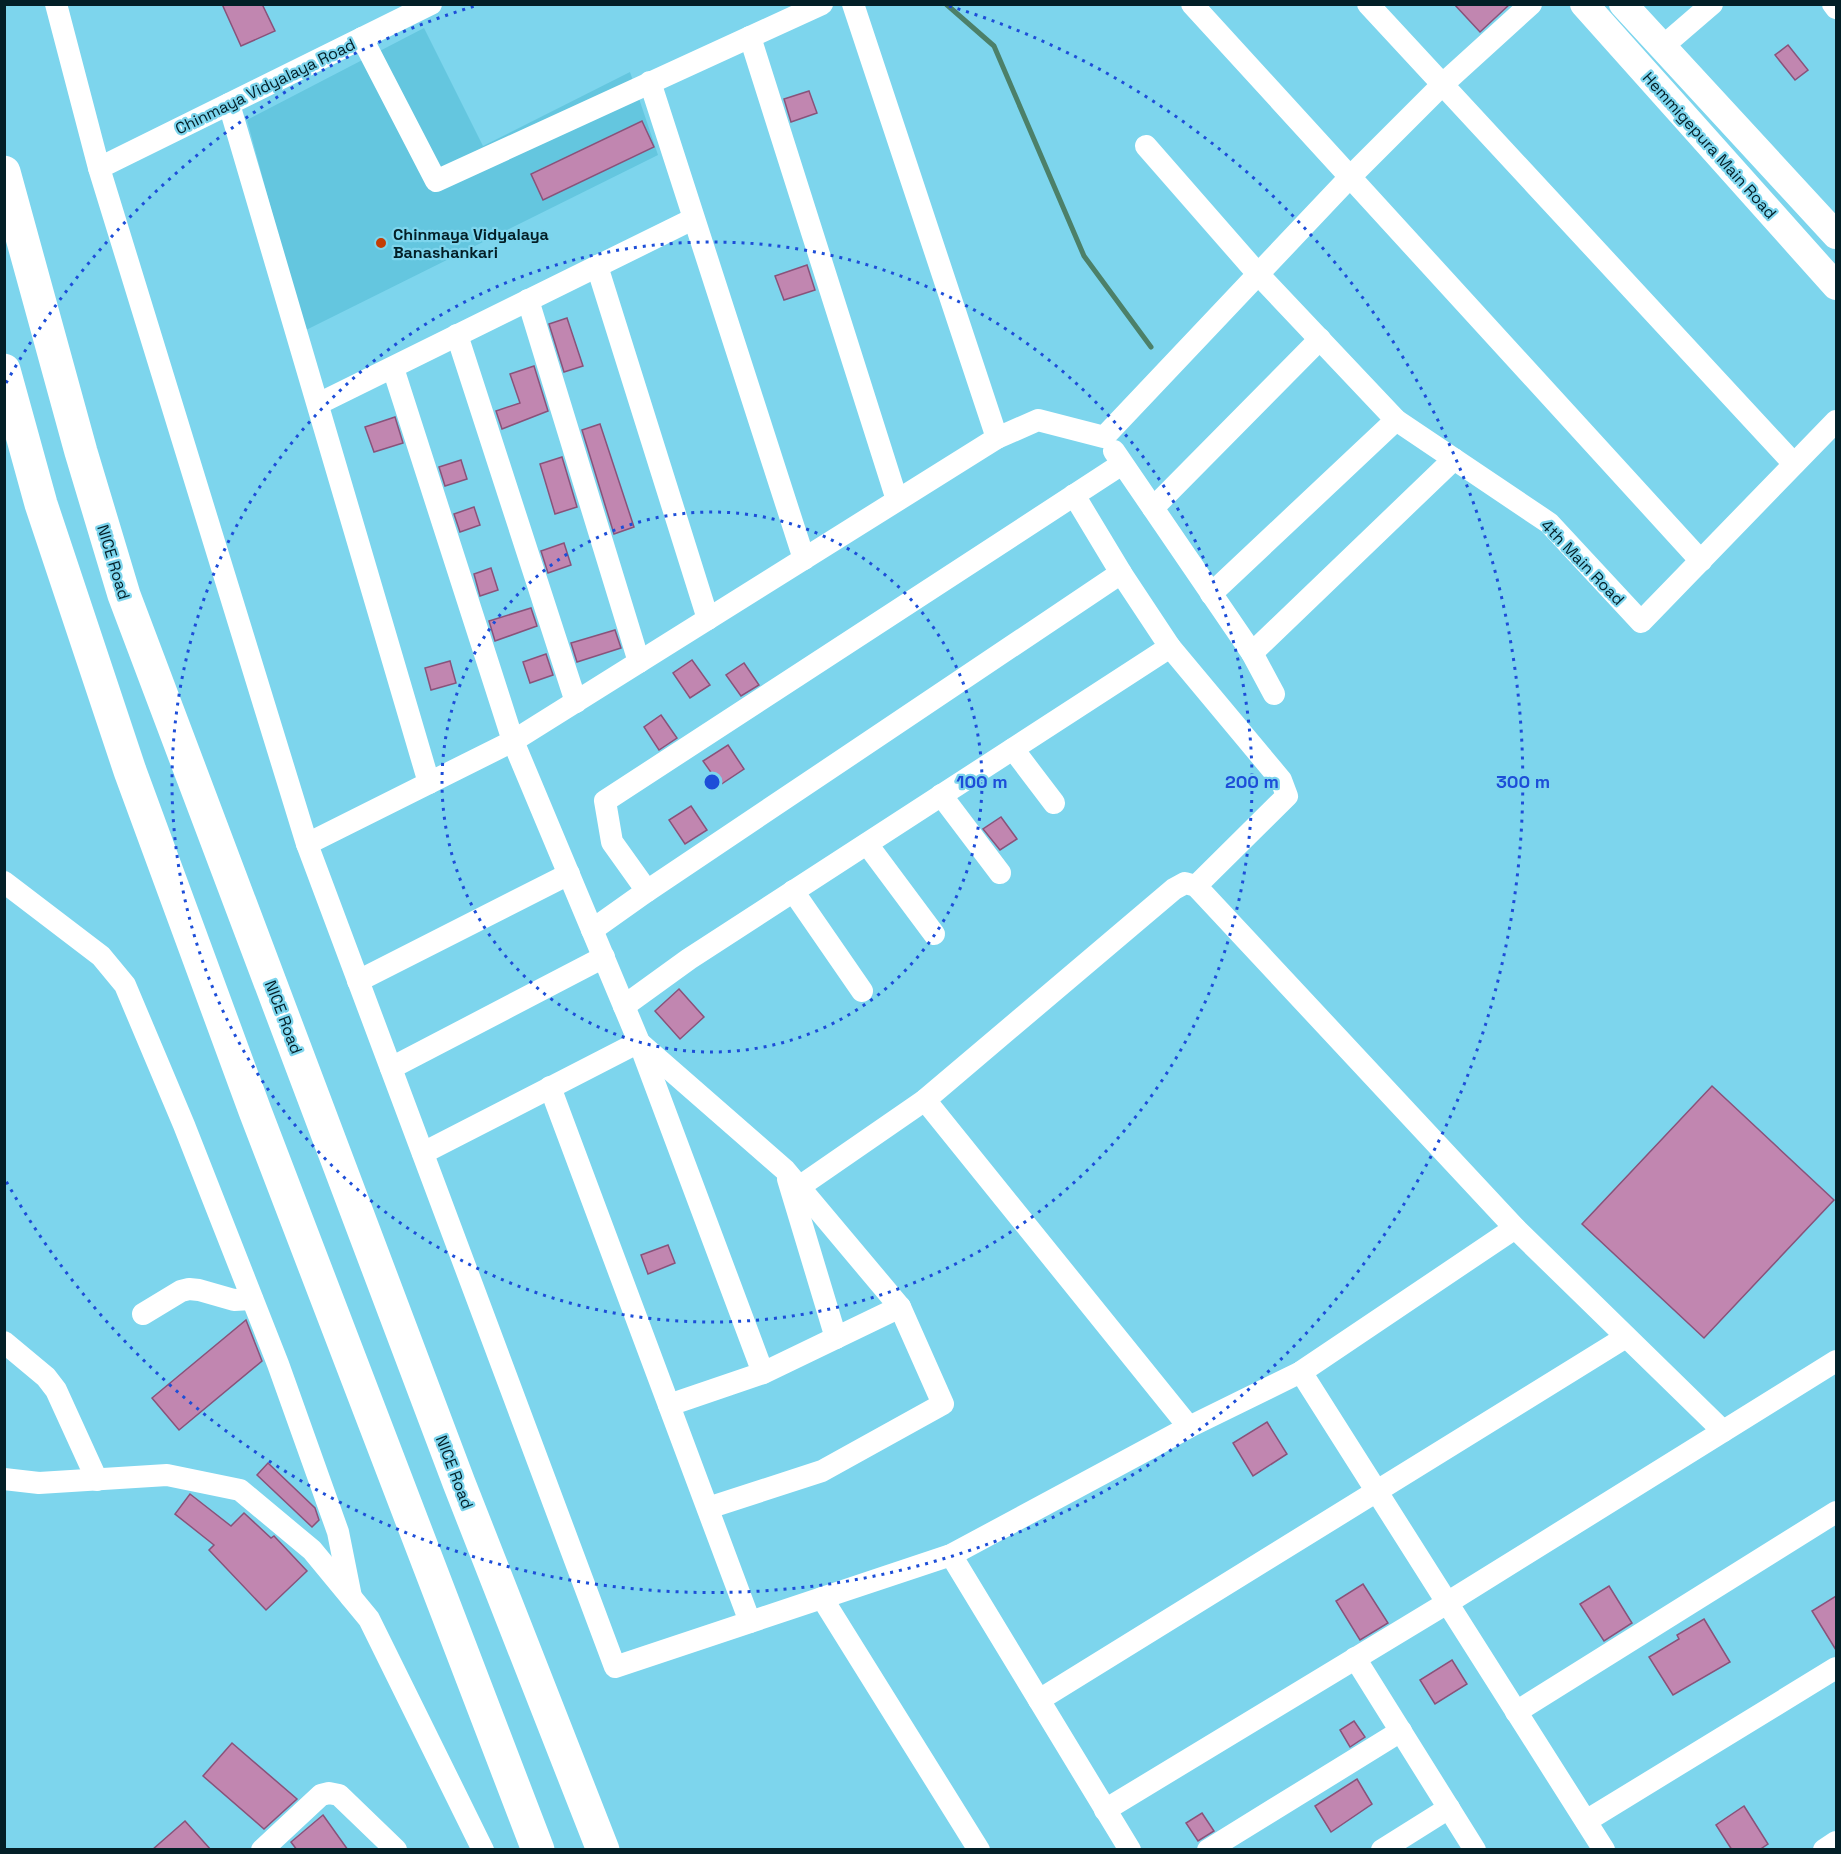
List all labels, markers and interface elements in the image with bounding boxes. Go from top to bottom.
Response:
street label: Chinmaya Vidyalaya Road [172,34,359,139]
street label: Hemmigepura Main Road [1638,68,1781,223]
place label: Chinmaya Vidyalaya Banashankari [393,224,549,263]
marker: Chinmaya Vidyalaya Banashankari [374,236,388,250]
street label: 4th Main Road [1536,515,1629,610]
street label: NICE Road [92,522,135,602]
text: 100 m [956,770,1008,793]
text: 200 m [1225,770,1279,793]
text: 300 m [1496,770,1550,793]
centre of rings [702,772,722,792]
street label: NICE Road [260,977,307,1057]
street label: NICE Road [431,1432,478,1512]

